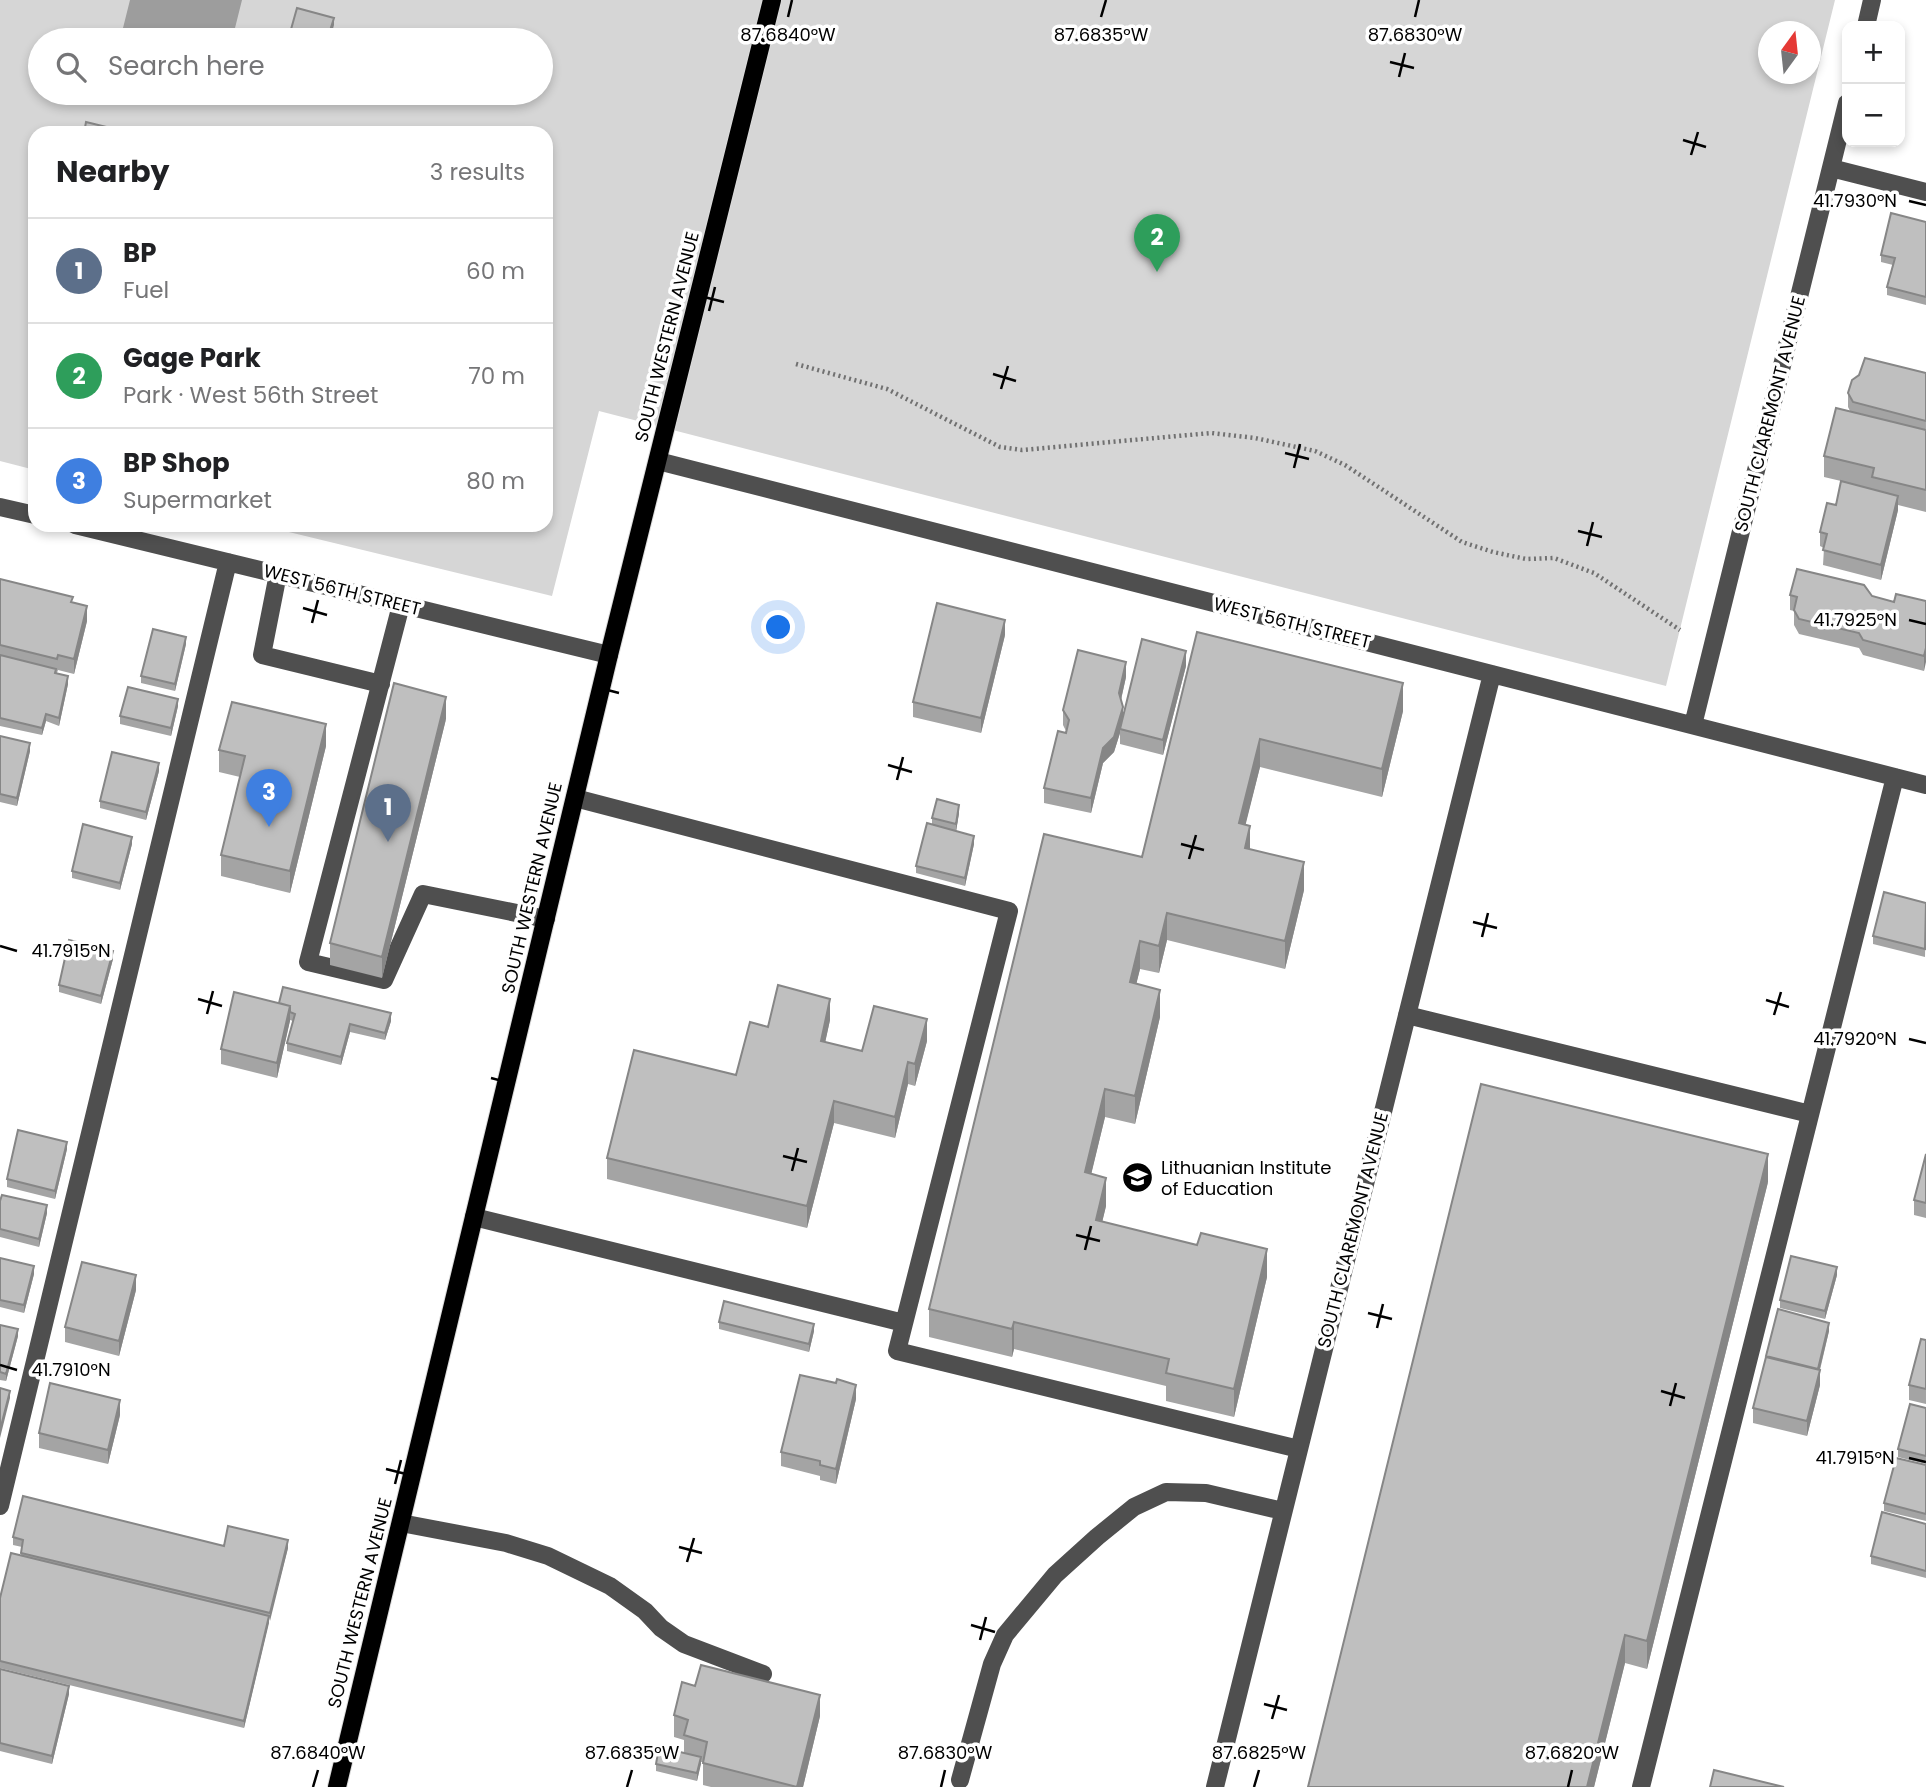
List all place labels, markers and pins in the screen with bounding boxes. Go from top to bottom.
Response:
pin: 2 [1134,214,1180,272]
pin: 3 [246,769,292,827]
pin: 1 [365,784,411,842]
place label: Lithuanian Institute of Education [1161,1155,1332,1201]
school or university icon: Lithuanian Institute of Education [1121,1161,1155,1195]

